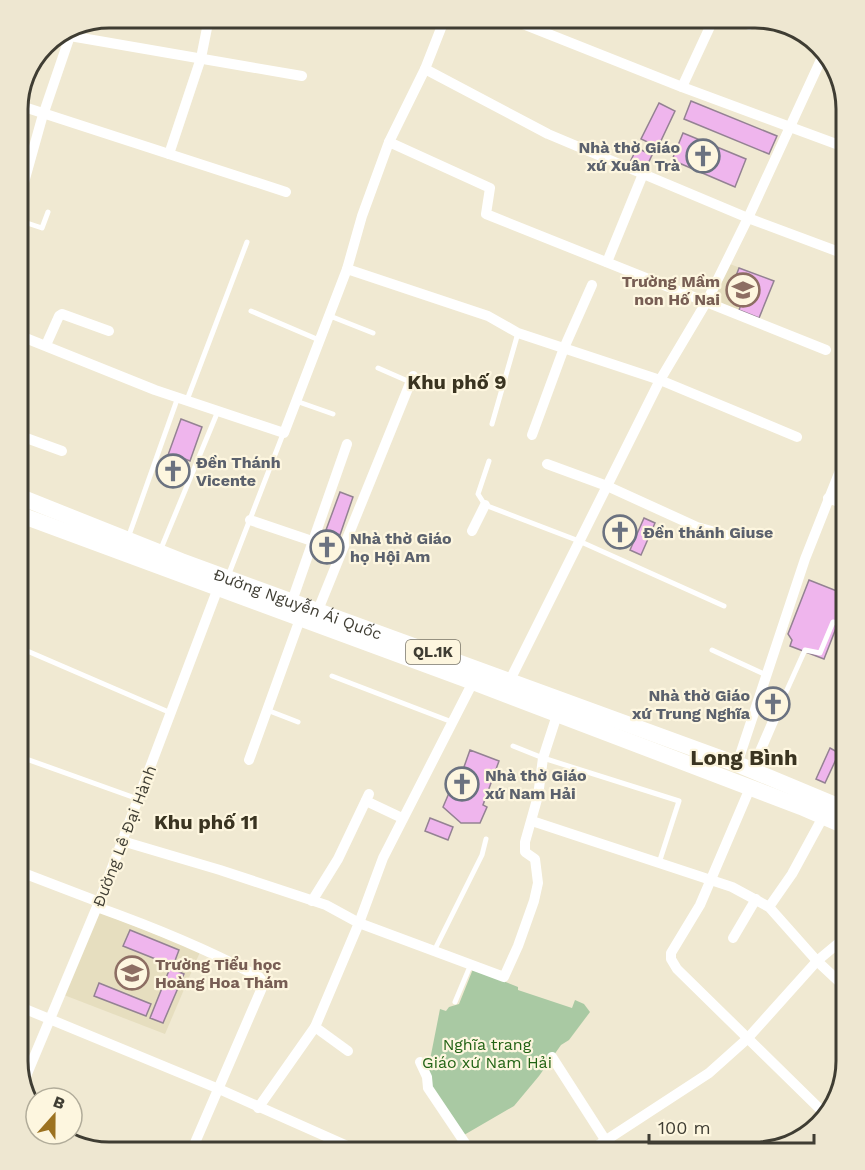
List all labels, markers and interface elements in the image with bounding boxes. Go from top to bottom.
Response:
place label: Nhà thờ Giáo xứ Xuân Trà [578,138,681,175]
church icon: Nhà thờ Giáo xứ Xuân Trà [685,138,721,174]
place label: Trường Mầm non Hố Nai [622,272,720,309]
school or university icon: Trường Mầm non Hố Nai [725,272,761,308]
district label: Khu phố 9 [407,370,507,394]
church icon: Đền Thánh Vicente [155,453,191,489]
place label: Đền Thánh Vicente [196,453,281,490]
church icon: Đền thánh Giuse [602,514,638,550]
place label: Đền thánh Giuse [643,523,773,542]
church icon: Nhà thờ Giáo họ Hội Am [309,529,345,565]
place label: Nhà thờ Giáo họ Hội Am [350,529,452,566]
street label: Đường Nguyễn Ái Quốc [211,565,385,644]
road number: QL.1K [406,640,460,664]
place label: Nhà thờ Giáo xứ Trung Nghĩa [632,686,751,723]
church icon: Nhà thờ Giáo xứ Trung Nghĩa [755,686,791,722]
district label: Long Bình [690,745,798,770]
street label: Đường Lê Đại Hành [89,763,160,910]
church icon: Nhà thờ Giáo xứ Nam Hải [444,766,480,802]
place label: Nhà thờ Giáo xứ Nam Hải [485,766,587,803]
district label: Khu phố 11 [154,810,258,834]
school or university icon: Trường Tiểu học Hoàng Hoa Thám [114,955,150,991]
place label: Trường Tiểu học Hoàng Hoa Thám [155,955,288,992]
park label: Nghĩa trang Giáo xứ Nam Hải [422,1035,552,1072]
north arrow [24,1086,84,1146]
text: B [51,1092,68,1113]
scale bar [649,1107,814,1145]
text: 100 m [658,1117,711,1138]

